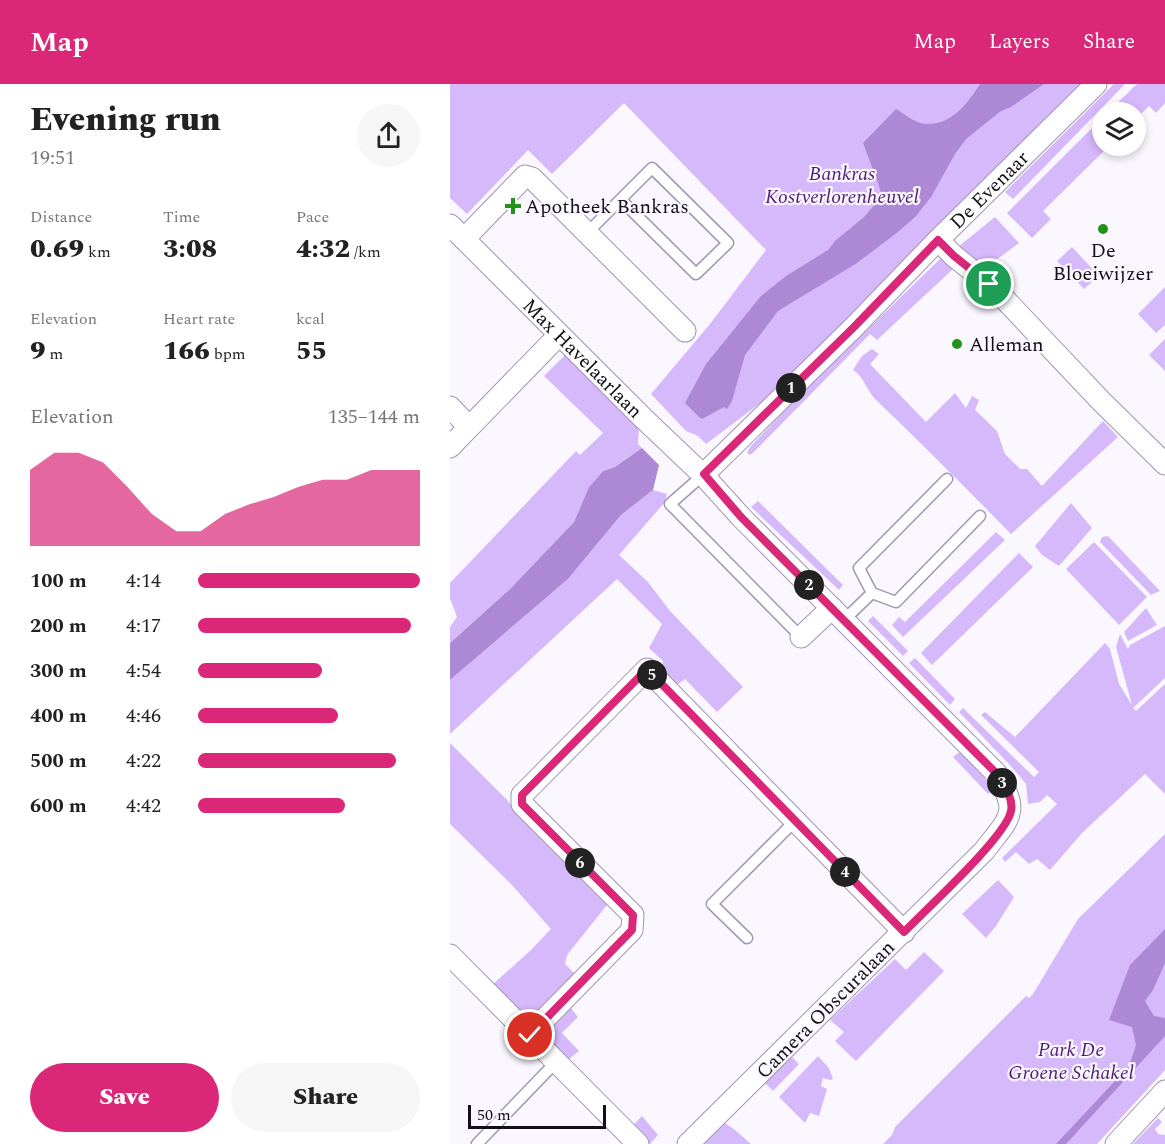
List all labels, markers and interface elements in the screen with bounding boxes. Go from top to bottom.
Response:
text: Map [30,21,89,64]
text: Map [914,26,956,58]
text: Layers [989,26,1050,58]
text: Share [1083,26,1135,58]
text: Evening run [30,95,221,145]
map controls [1092,102,1146,156]
button: layers [1092,102,1146,156]
button: share [357,104,420,167]
text: 19:51 [30,143,75,173]
street label: De Evenaar [943,144,1036,237]
park label: Bankras Kostverlorenheuvel [765,159,919,212]
place label: Apotheek Bankras [525,192,689,222]
marker: Apotheek Bankras [506,199,520,213]
text: Distance [30,205,92,229]
text: Time [163,205,200,229]
text: Pace [296,205,329,229]
marker: De Bloeiwijzer [1096,222,1110,236]
text: 0.69 [30,229,84,269]
text: 3:08 [163,229,217,269]
text: 4:32 [296,229,350,269]
place label: De Bloeiwijzer [1053,236,1153,289]
text: km [84,240,111,264]
text: /km [350,240,381,264]
pin [963,258,1014,309]
icon: arrive [972,267,1005,300]
street label: Max Havelaarlaan [515,292,649,426]
text: Elevation [30,307,97,331]
text: Heart rate [163,307,235,331]
text: kcal [296,307,325,331]
place label: Alleman [969,330,1044,360]
text: 9 [30,331,46,371]
text: 166 [163,331,210,371]
text: 55 [296,331,327,371]
marker: Alleman [950,337,964,351]
text: m [46,342,63,366]
text: bpm [210,342,246,366]
pin: 1 [776,373,806,403]
text: 1 [787,376,795,400]
text: Elevation [30,402,114,432]
text: 135–144 m [328,402,420,432]
text: 100 m [30,566,87,596]
text: 4:14 [126,566,161,596]
pin: 2 [794,570,824,600]
text: 2 [805,573,813,597]
text: 200 m [30,611,87,641]
text: 4:17 [126,611,161,641]
text: 300 m [30,656,87,686]
text: 4:54 [126,656,161,686]
pin: 5 [637,660,667,690]
text: 5 [648,663,656,687]
text: 400 m [30,701,87,731]
text: 4:46 [126,701,161,731]
text: 500 m [30,746,87,776]
text: 4:22 [126,746,161,776]
pin: 3 [987,768,1017,798]
text: 3 [998,771,1006,795]
text: 600 m [30,791,87,821]
text: 4:42 [126,791,161,821]
pin: 6 [565,848,595,878]
text: 6 [576,851,584,875]
pin: 4 [830,857,860,887]
text: 4 [841,860,849,884]
street label: Camera Obscuralaan [749,933,902,1086]
pin [504,1009,555,1060]
icon: check [513,1018,546,1051]
park label: Park De Groene Schakel [1008,1035,1134,1088]
button: Save [30,1063,219,1132]
button: Share [231,1063,420,1132]
scale bar [468,1102,606,1130]
text: 50 m [477,1103,511,1127]

